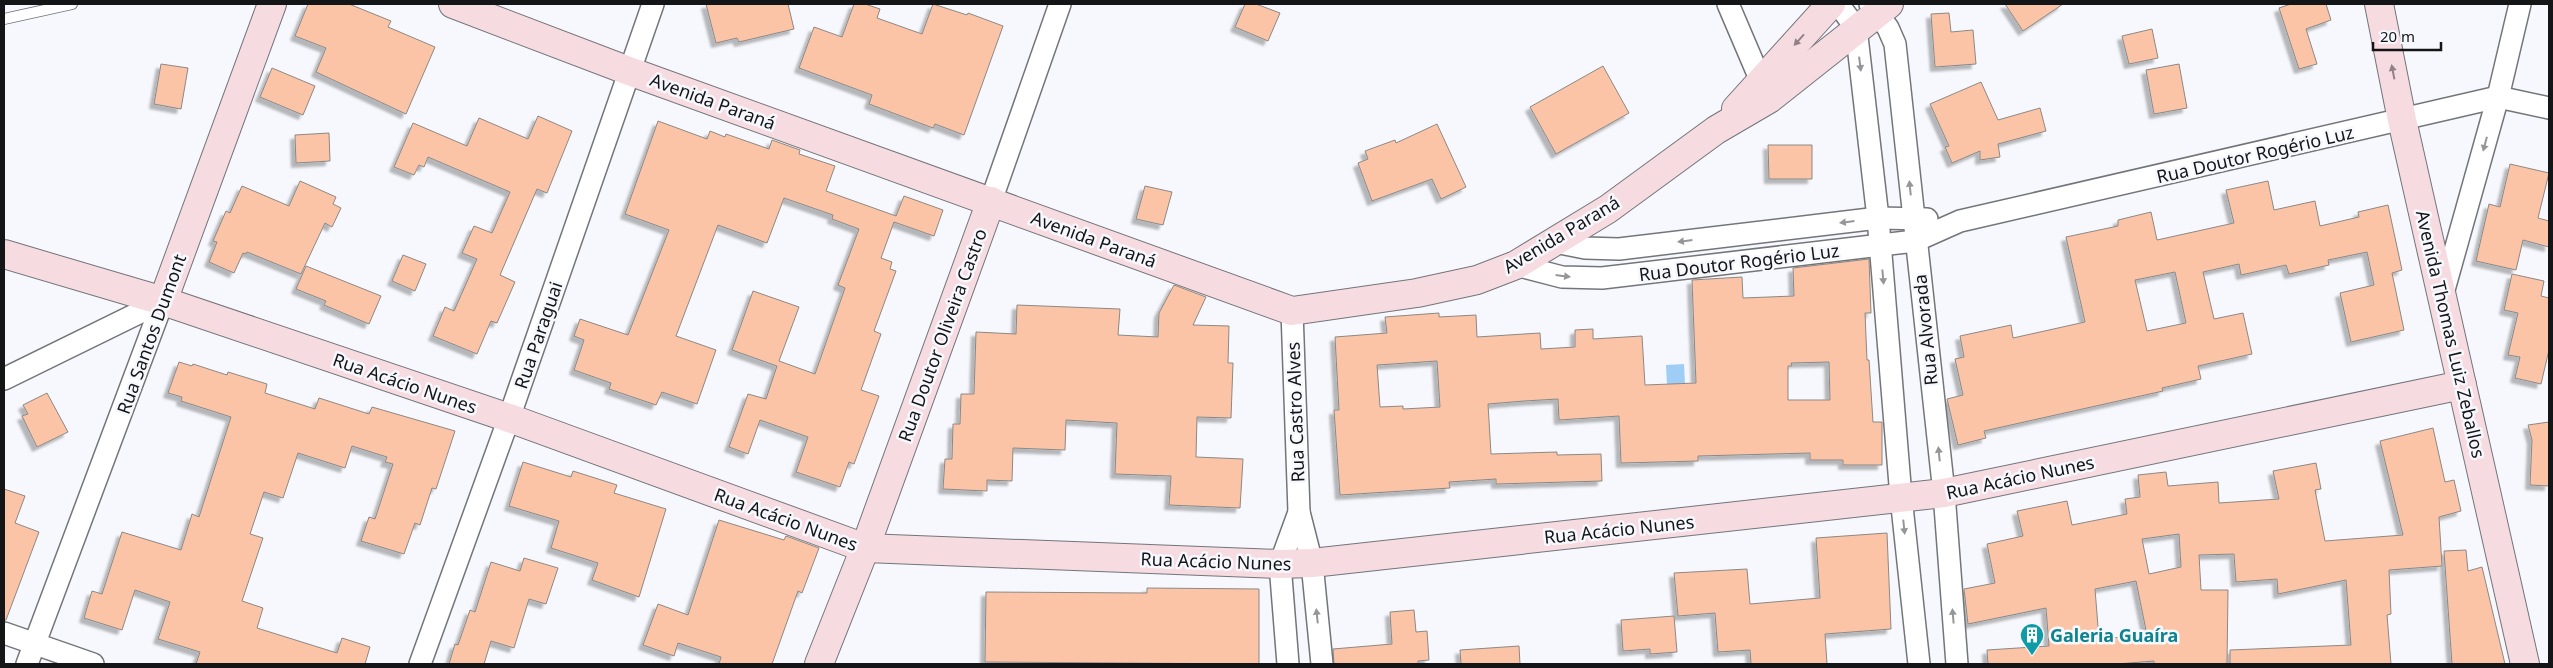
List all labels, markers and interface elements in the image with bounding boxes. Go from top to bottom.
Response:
scale bar [2373,20,2440,52]
text: 20 m [2380,26,2415,46]
one-way arrow [1793,33,1804,46]
one-way arrow [1856,56,1864,72]
one-way arrow [2388,64,2396,80]
street label: Avenida Paraná [647,67,779,135]
street label: Rua Doutor Rogério Luz [2154,120,2356,188]
one-way arrow [2480,137,2488,152]
one-way arrow [1905,180,1913,196]
street label: Avenida Paraná [1498,190,1624,278]
street label: Avenida Paraná [1028,205,1160,273]
street label: Avenida Thomas Luiz Zeballos [2411,208,2491,460]
one-way arrow [1838,218,1854,226]
street label: Rua Doutor Oliveira Castro [892,225,992,445]
one-way arrow [1677,237,1693,245]
street label: Rua Doutor Rogério Luz [1637,238,1841,286]
street label: Rua Santos Dumont [111,250,191,417]
one-way arrow [1879,270,1887,286]
one-way arrow [1555,272,1571,280]
street label: Rua Alvorada [1907,273,1943,387]
street label: Rua Paraguai [508,278,568,392]
street label: Rua Castro Alves [1281,341,1309,483]
street label: Rua Acácio Nunes [330,347,480,419]
one-way arrow [1935,445,1943,461]
street label: Rua Acácio Nunes [1944,450,2096,504]
street label: Rua Acácio Nunes [711,482,861,556]
street label: Rua Acácio Nunes [1543,509,1695,549]
one-way arrow [1900,519,1908,535]
street label: Rua Acácio Nunes [1140,546,1292,576]
one-way arrow [1313,607,1321,623]
one-way arrow [1949,607,1957,623]
building icon: Galeria Guaíra [2019,622,2045,656]
place label: Galeria Guaíra [2050,623,2178,647]

